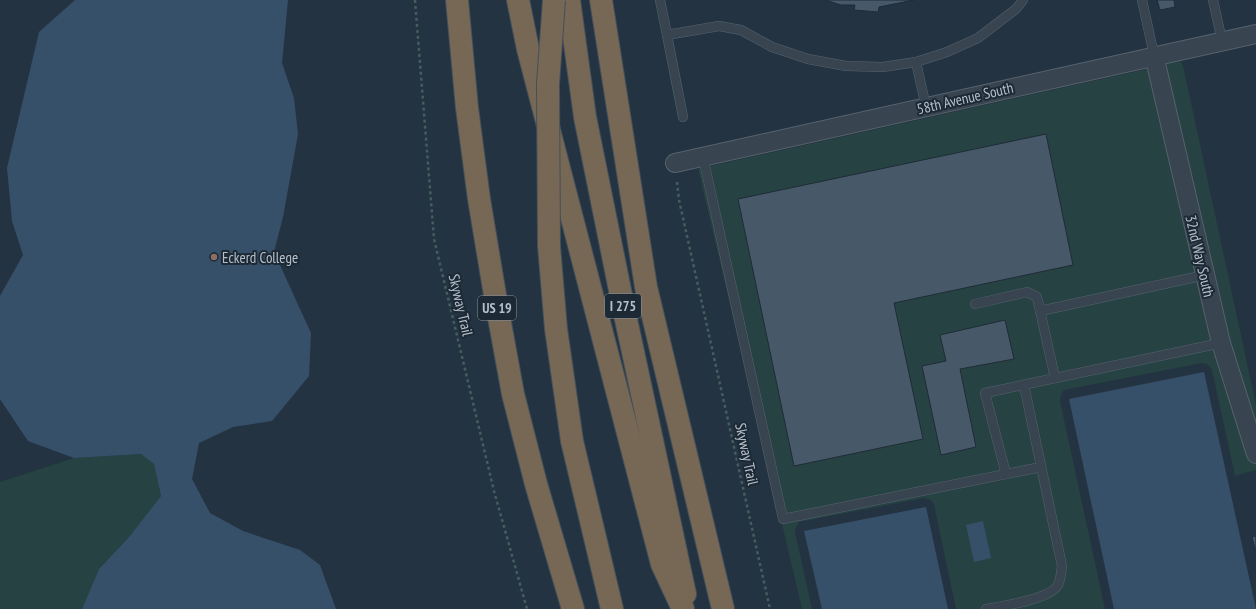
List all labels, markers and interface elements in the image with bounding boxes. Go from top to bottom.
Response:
street label: 58th Avenue South [915,78,1015,118]
street label: 32nd Way South [1181,213,1219,299]
place label: Eckerd College [222,248,298,267]
marker: Eckerd College [209,252,219,262]
street label: Skyway Trail [445,272,477,338]
road number: I 275 [605,294,641,318]
road number: US 19 [478,296,516,320]
street label: Skyway Trail [731,421,763,487]

